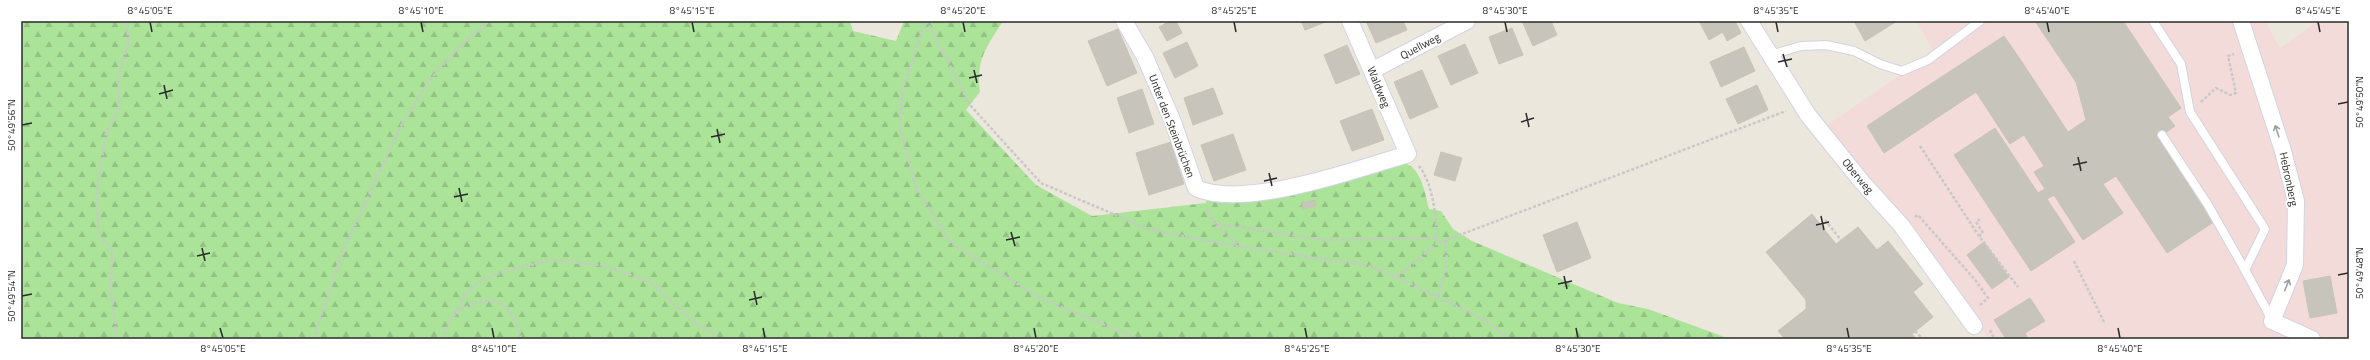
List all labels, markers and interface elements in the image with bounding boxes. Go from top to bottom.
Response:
text: 8°45'05"E [128,3,173,18]
text: 8°45'10"E [399,3,444,18]
text: 8°45'15"E [670,3,715,18]
text: 8°45'20"E [941,3,986,18]
text: 8°45'25"E [1212,3,1257,18]
text: 8°45'30"E [1483,3,1528,18]
text: 8°45'35"E [1754,3,1799,18]
text: 8°45'40"E [2025,3,2070,18]
text: 8°45'45"E [2296,3,2341,18]
street label: Quellweg [1397,29,1443,63]
street label: Waldweg [1364,64,1395,110]
street label: Unter den Steinbrüchen [1145,72,1199,180]
text: 50°49'50"N [2352,76,2367,128]
text: 50°49'56"N [4,99,19,151]
one-way arrow [2273,124,2280,137]
street label: Hebronberg [2275,151,2303,208]
street label: Oberweg [1838,155,1878,197]
text: 50°49'48"N [2352,247,2367,299]
text: 50°49'54"N [4,270,19,322]
one-way arrow [2283,279,2291,291]
text: 8°45'05"E [201,341,246,356]
text: 8°45'10"E [472,341,517,356]
text: 8°45'15"E [743,341,788,356]
text: 8°45'20"E [1014,341,1059,356]
text: 8°45'25"E [1285,341,1330,356]
text: 8°45'30"E [1556,341,1601,356]
text: 8°45'35"E [1827,341,1872,356]
text: 8°45'40"E [2098,341,2143,356]

